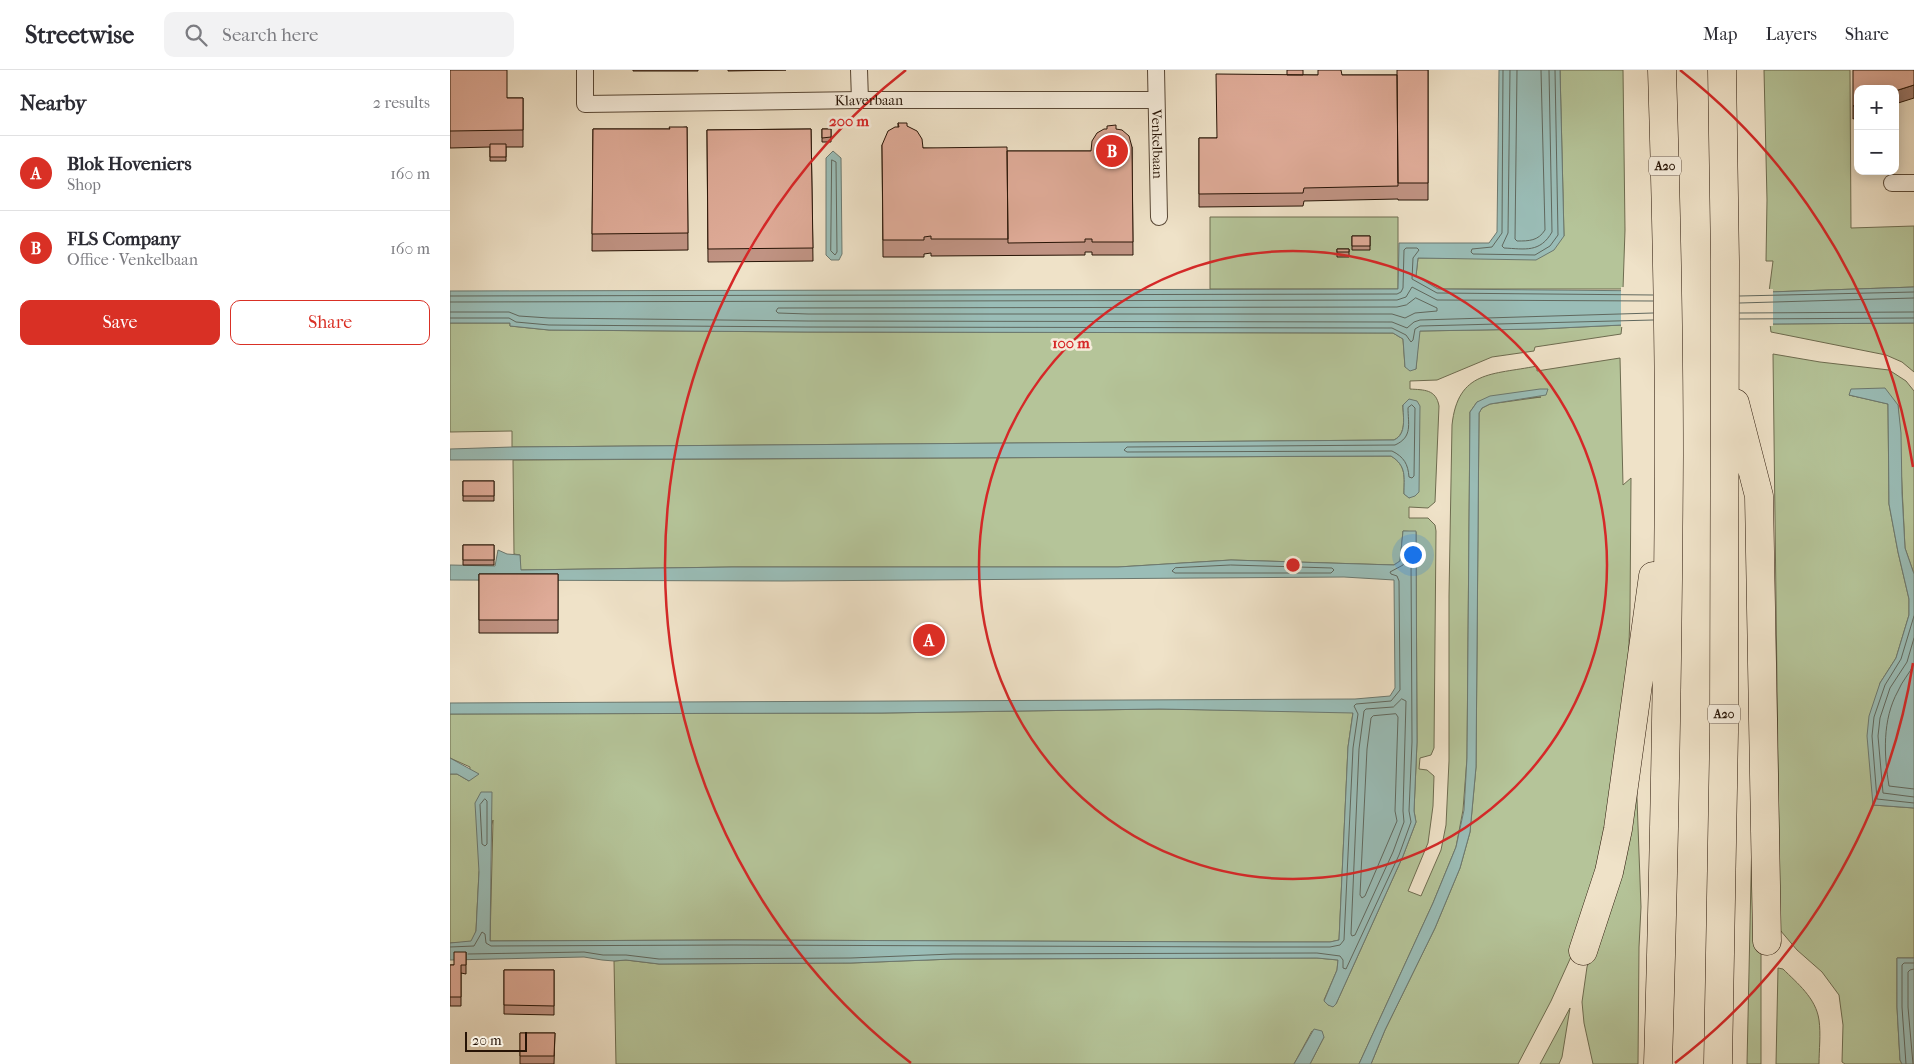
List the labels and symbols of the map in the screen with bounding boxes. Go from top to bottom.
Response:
street label: Klaverbaan [835,91,903,109]
street label: Venkelbaan [1148,108,1167,179]
text: 200 m [829,112,869,130]
pin: B [1096,132,1128,170]
road number: A20 [1649,156,1681,175]
text: 100 m [1052,334,1090,352]
your location [1400,542,1426,568]
centre of rings [1284,556,1302,574]
pin: A [913,621,945,659]
road number: A20 [1708,704,1740,724]
scale bar [465,1029,528,1052]

